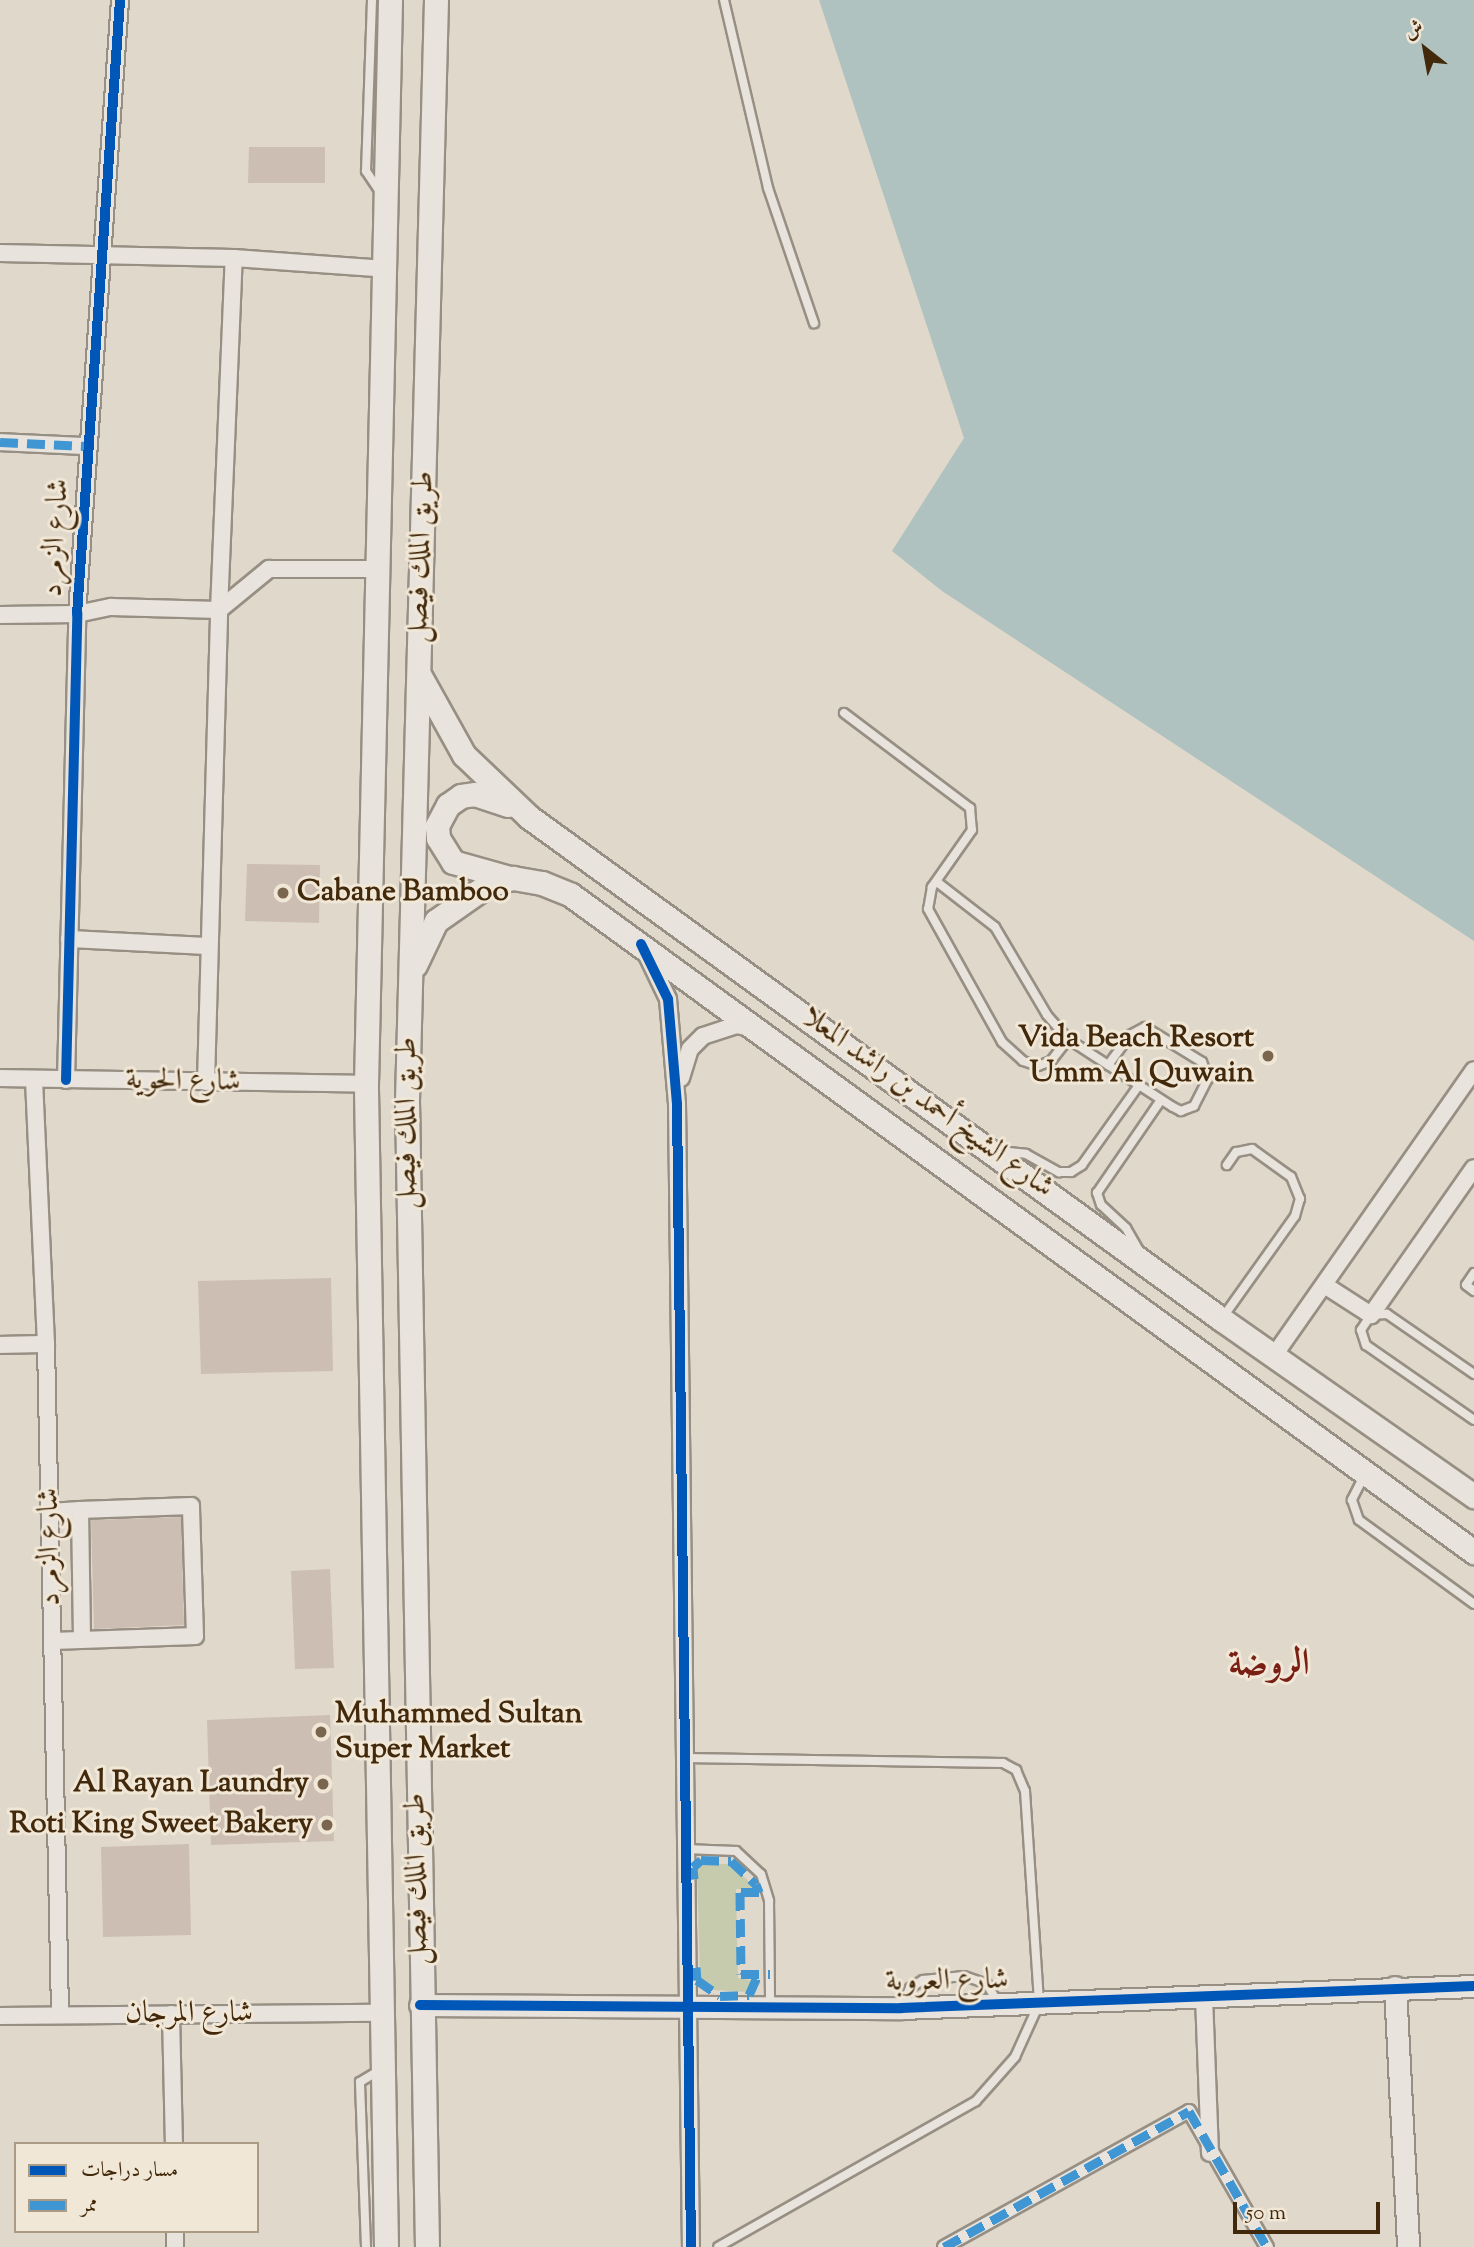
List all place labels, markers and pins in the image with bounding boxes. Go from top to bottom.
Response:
place label: Cabane Bamboo [297,875,509,911]
marker: Cabane Bamboo [275,885,291,901]
place label: Vida Beach Resort Umm Al Quwain [1018,1021,1254,1092]
marker: Vida Beach Resort Umm Al Quwain [1260,1048,1276,1064]
place label: Muhammed Sultan Super Market [335,1697,583,1768]
marker: Muhammed Sultan Super Market [313,1724,329,1740]
place label: Al Rayan Laundry [73,1766,309,1802]
marker: Al Rayan Laundry [315,1776,331,1792]
place label: Roti King Sweet Bakery [10,1807,313,1843]
marker: Roti King Sweet Bakery [319,1817,335,1833]

